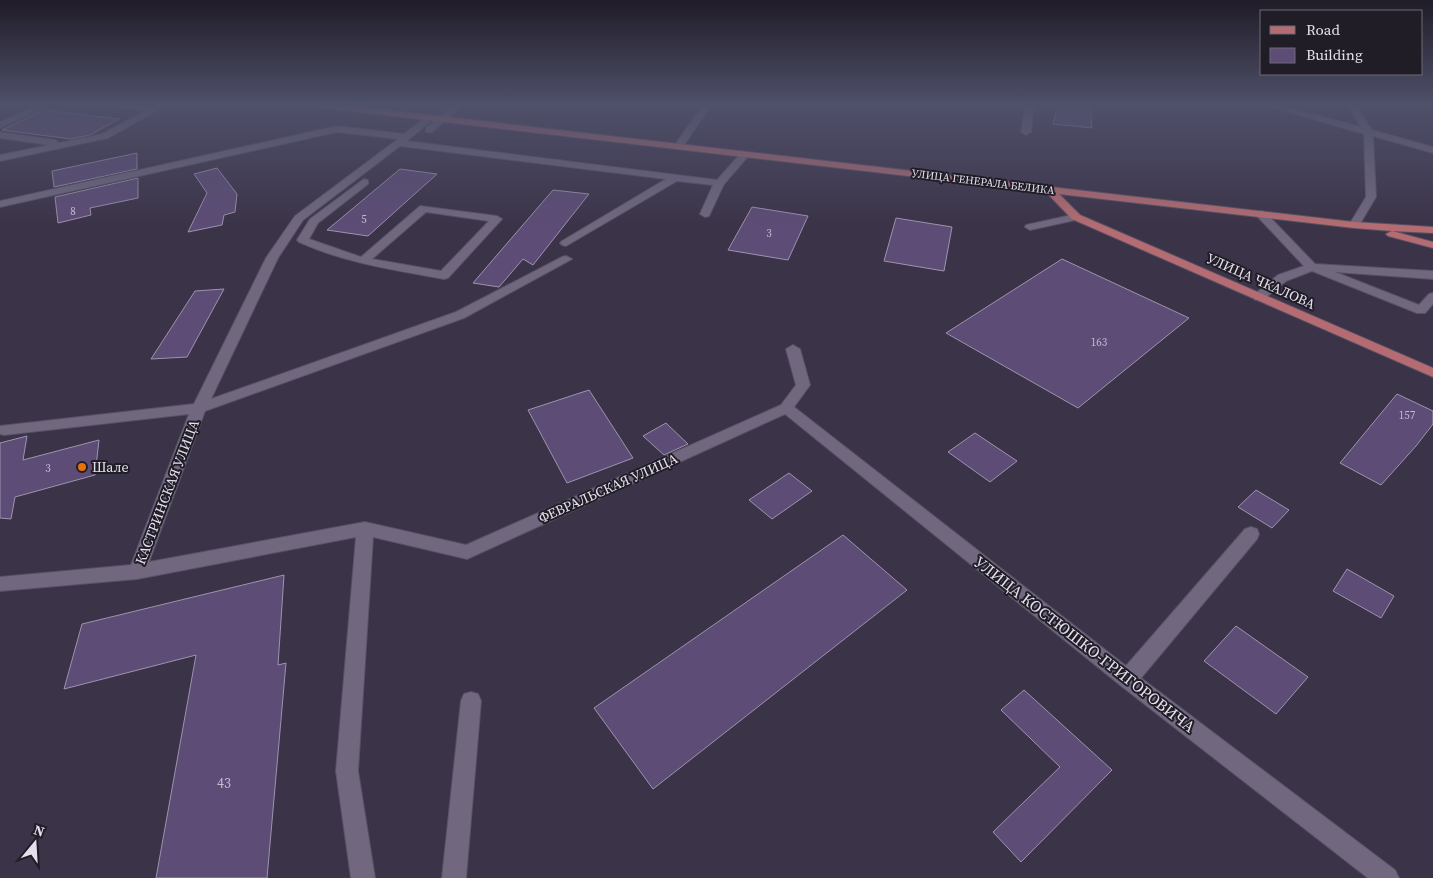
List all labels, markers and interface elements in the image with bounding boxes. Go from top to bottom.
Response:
legend [1260,10,1423,75]
text: Road [1306,19,1340,40]
text: Building [1306,44,1363,65]
street label: УЛИЦА ГЕНЕРАЛА БЕЛИКА [911,166,1056,198]
house number: 8 [70,204,76,219]
house number: 5 [361,212,367,227]
house number: 3 [766,226,772,241]
street label: УЛИЦА ЧКАЛОВА [1203,248,1319,314]
house number: 163 [1091,335,1108,350]
house number: 157 [1399,408,1416,423]
street label: КАСТРИНСКАЯ УЛИЦА [130,416,204,567]
street label: ФЕВРАЛЬСКАЯ УЛИЦА [535,448,681,528]
place label: Шале [92,457,129,477]
house number: 3 [45,461,51,476]
marker: Шале [76,461,88,473]
street label: УЛИЦА КОСТЮШКО-ГРИГОРОВИЧА [970,551,1200,738]
house number: 43 [217,773,231,793]
north arrow [10,818,60,868]
text: N [31,820,47,842]

